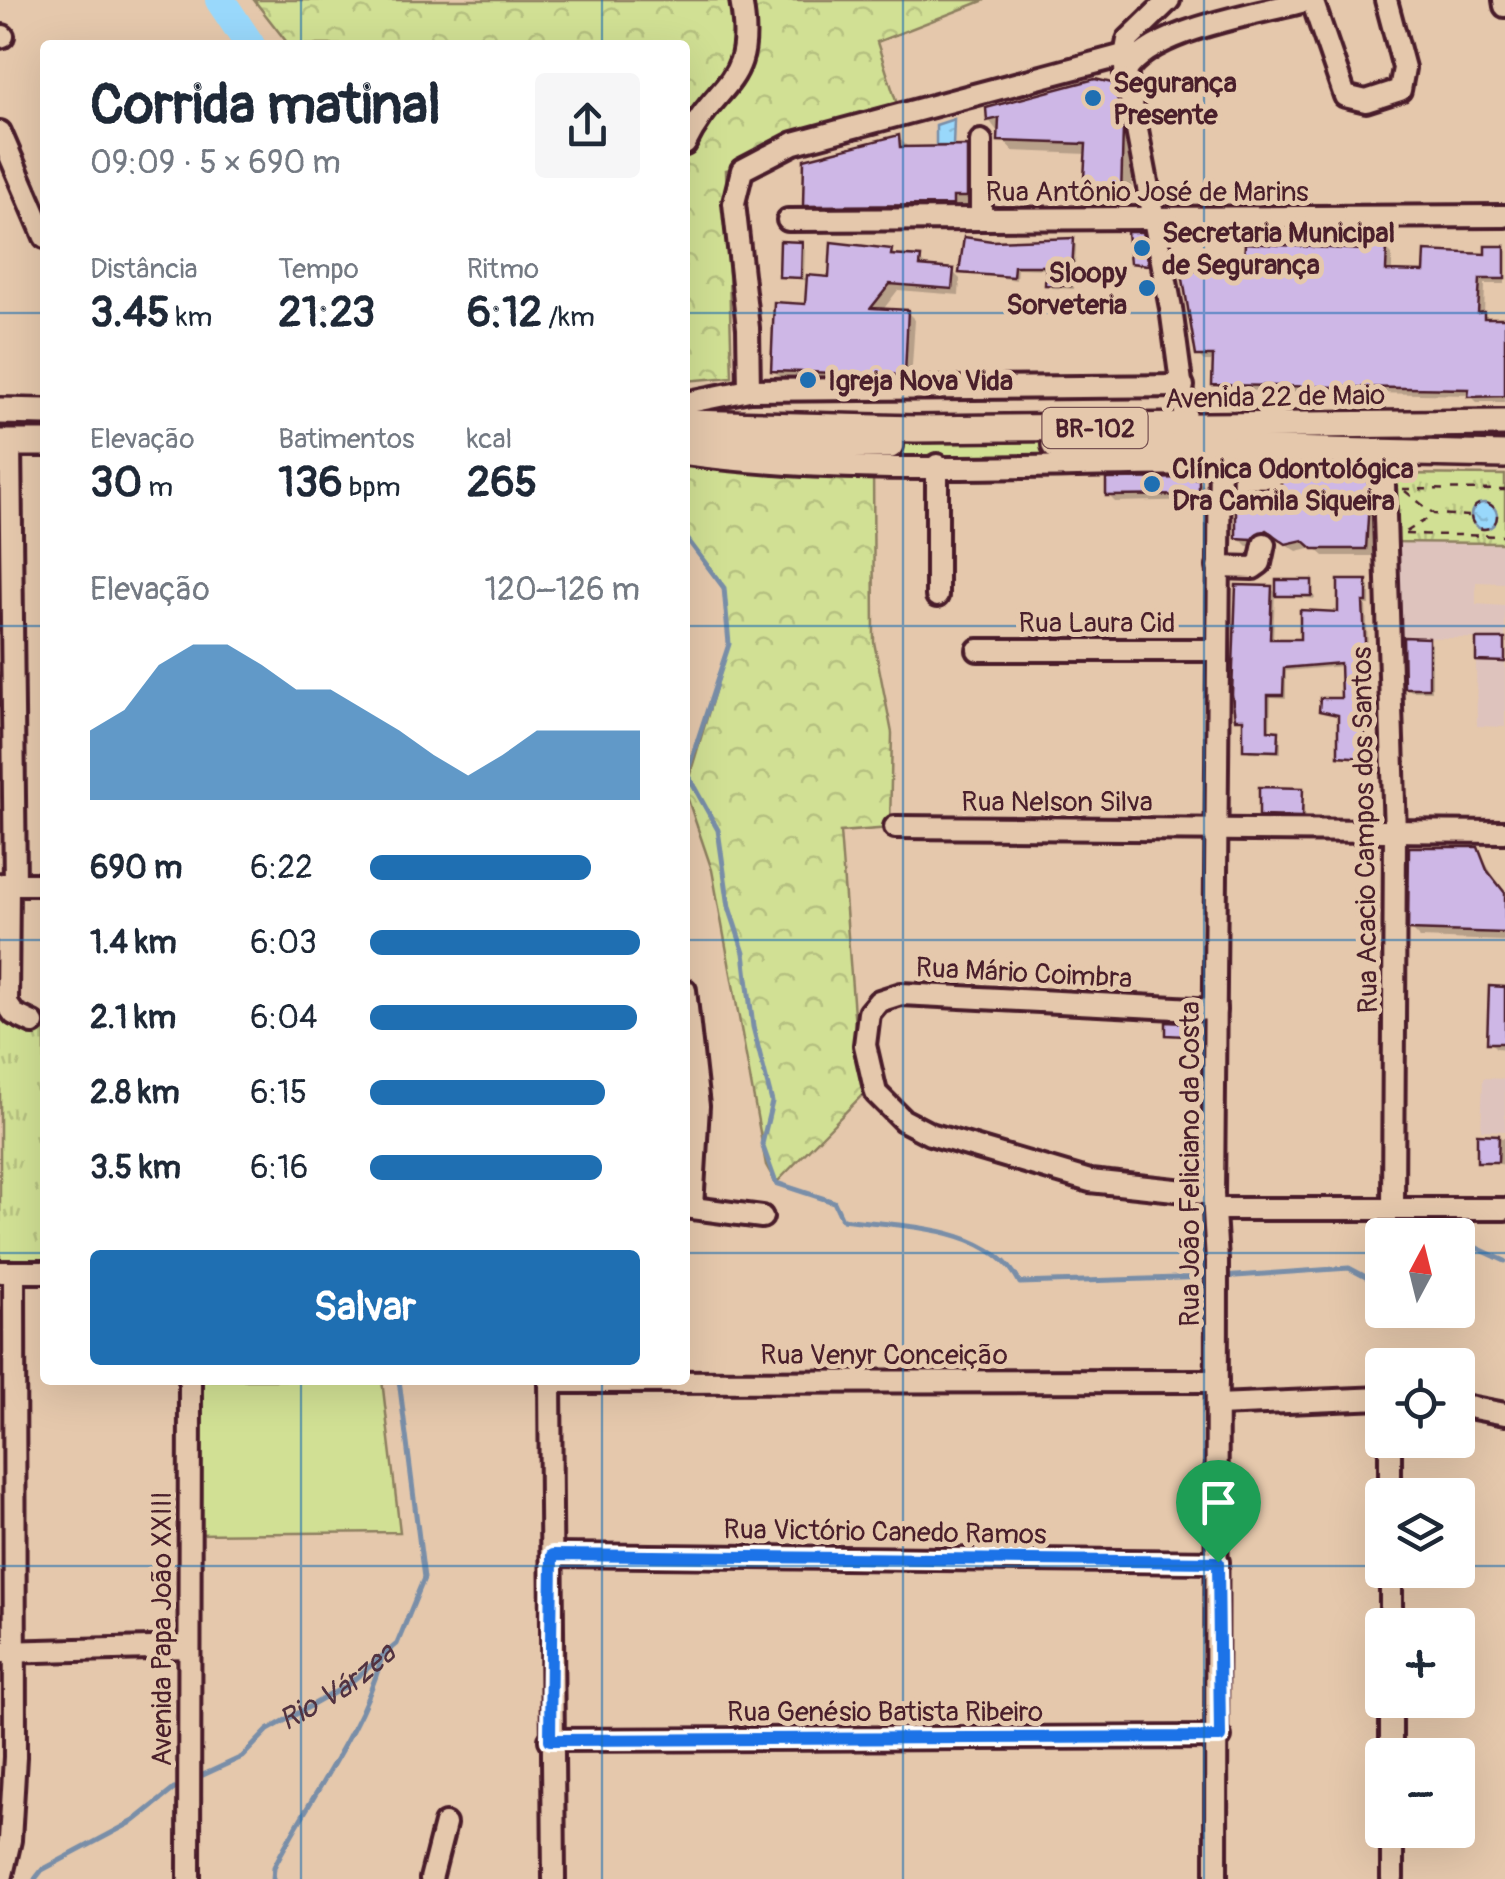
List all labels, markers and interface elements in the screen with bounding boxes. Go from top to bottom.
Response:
place label: Segurança Presente [1113,66,1237,133]
text: Corrida matinal [90,71,441,140]
button: share [535,73,640,178]
marker: Segurança Presente [1082,87,1104,109]
text: 09:09 · 5 × 690 m [90,143,341,183]
street label: Rua Antônio José de Marins [985,175,1309,210]
place label: Secretaria Municipal de Segurança [1162,216,1395,283]
marker: Secretaria Municipal de Segurança [1131,237,1153,259]
text: Distância [90,252,197,287]
text: Tempo [278,252,359,287]
text: Ritmo [467,252,539,287]
place label: Sloopy Sorveteria [1006,256,1127,323]
marker: Sloopy Sorveteria [1136,277,1158,299]
text: 3.45 [90,287,170,339]
text: 21:23 [278,287,375,339]
text: 6:12 [467,287,542,339]
text: km [170,300,212,335]
text: /km [542,300,595,335]
place label: Igreja Nova Vida [828,364,1013,399]
marker: Igreja Nova Vida [797,369,819,391]
street label: Avenida 22 de Maio [1165,378,1386,417]
road number: BR-102 [1042,408,1148,448]
text: Elevação [90,422,195,457]
text: Batimentos [278,422,414,457]
text: kcal [467,422,512,457]
place label: Clínica Odontológica Dra Camila Siqueira [1172,452,1414,519]
text: 30 [90,457,142,509]
text: 136 [278,457,343,509]
text: 265 [467,457,537,509]
text: m [142,470,173,505]
text: bpm [343,470,401,505]
marker: Clínica Odontológica Dra Camila Siqueira [1141,473,1163,495]
text: Elevação [90,570,210,610]
text: 120–126 m [485,570,640,610]
street label: Rua Laura Cid [1019,606,1175,641]
street label: Rua Acacio Campos dos Santos [1345,646,1386,1014]
street label: Rua Nelson Silva [961,785,1153,820]
text: 690 m [90,848,182,888]
text: 6:22 [250,848,313,888]
text: 1.4 km [90,923,177,963]
text: 6:03 [250,923,317,963]
street label: Rua Mário Coimbra [915,950,1133,997]
text: 2.1 km [90,998,176,1038]
text: 6:04 [250,998,318,1038]
street label: Rua João Feliciano da Costa [1173,1001,1208,1327]
text: 2.8 km [90,1073,180,1113]
text: 6:15 [250,1073,307,1113]
text: 3.5 km [90,1148,181,1188]
text: 6:16 [250,1148,308,1188]
north arrow [1365,1218,1475,1328]
map controls [1365,1218,1475,1848]
button: Salvar [90,1250,640,1365]
street label: Rua Venyr Conceição [760,1338,1008,1373]
button: locate [1365,1348,1475,1458]
pin [1176,1460,1261,1563]
icon: arrive [1191,1475,1246,1530]
button: layers [1365,1478,1475,1588]
street label: Avenida Papa João XXIII [145,1491,180,1767]
street label: Rua Victório Canedo Ramos [723,1512,1047,1553]
button: + [1365,1608,1475,1718]
water label: Rio Várzea [273,1634,405,1739]
street label: Rua Genésio Batista Ribeiro [727,1695,1043,1730]
button: − [1365,1738,1475,1848]

